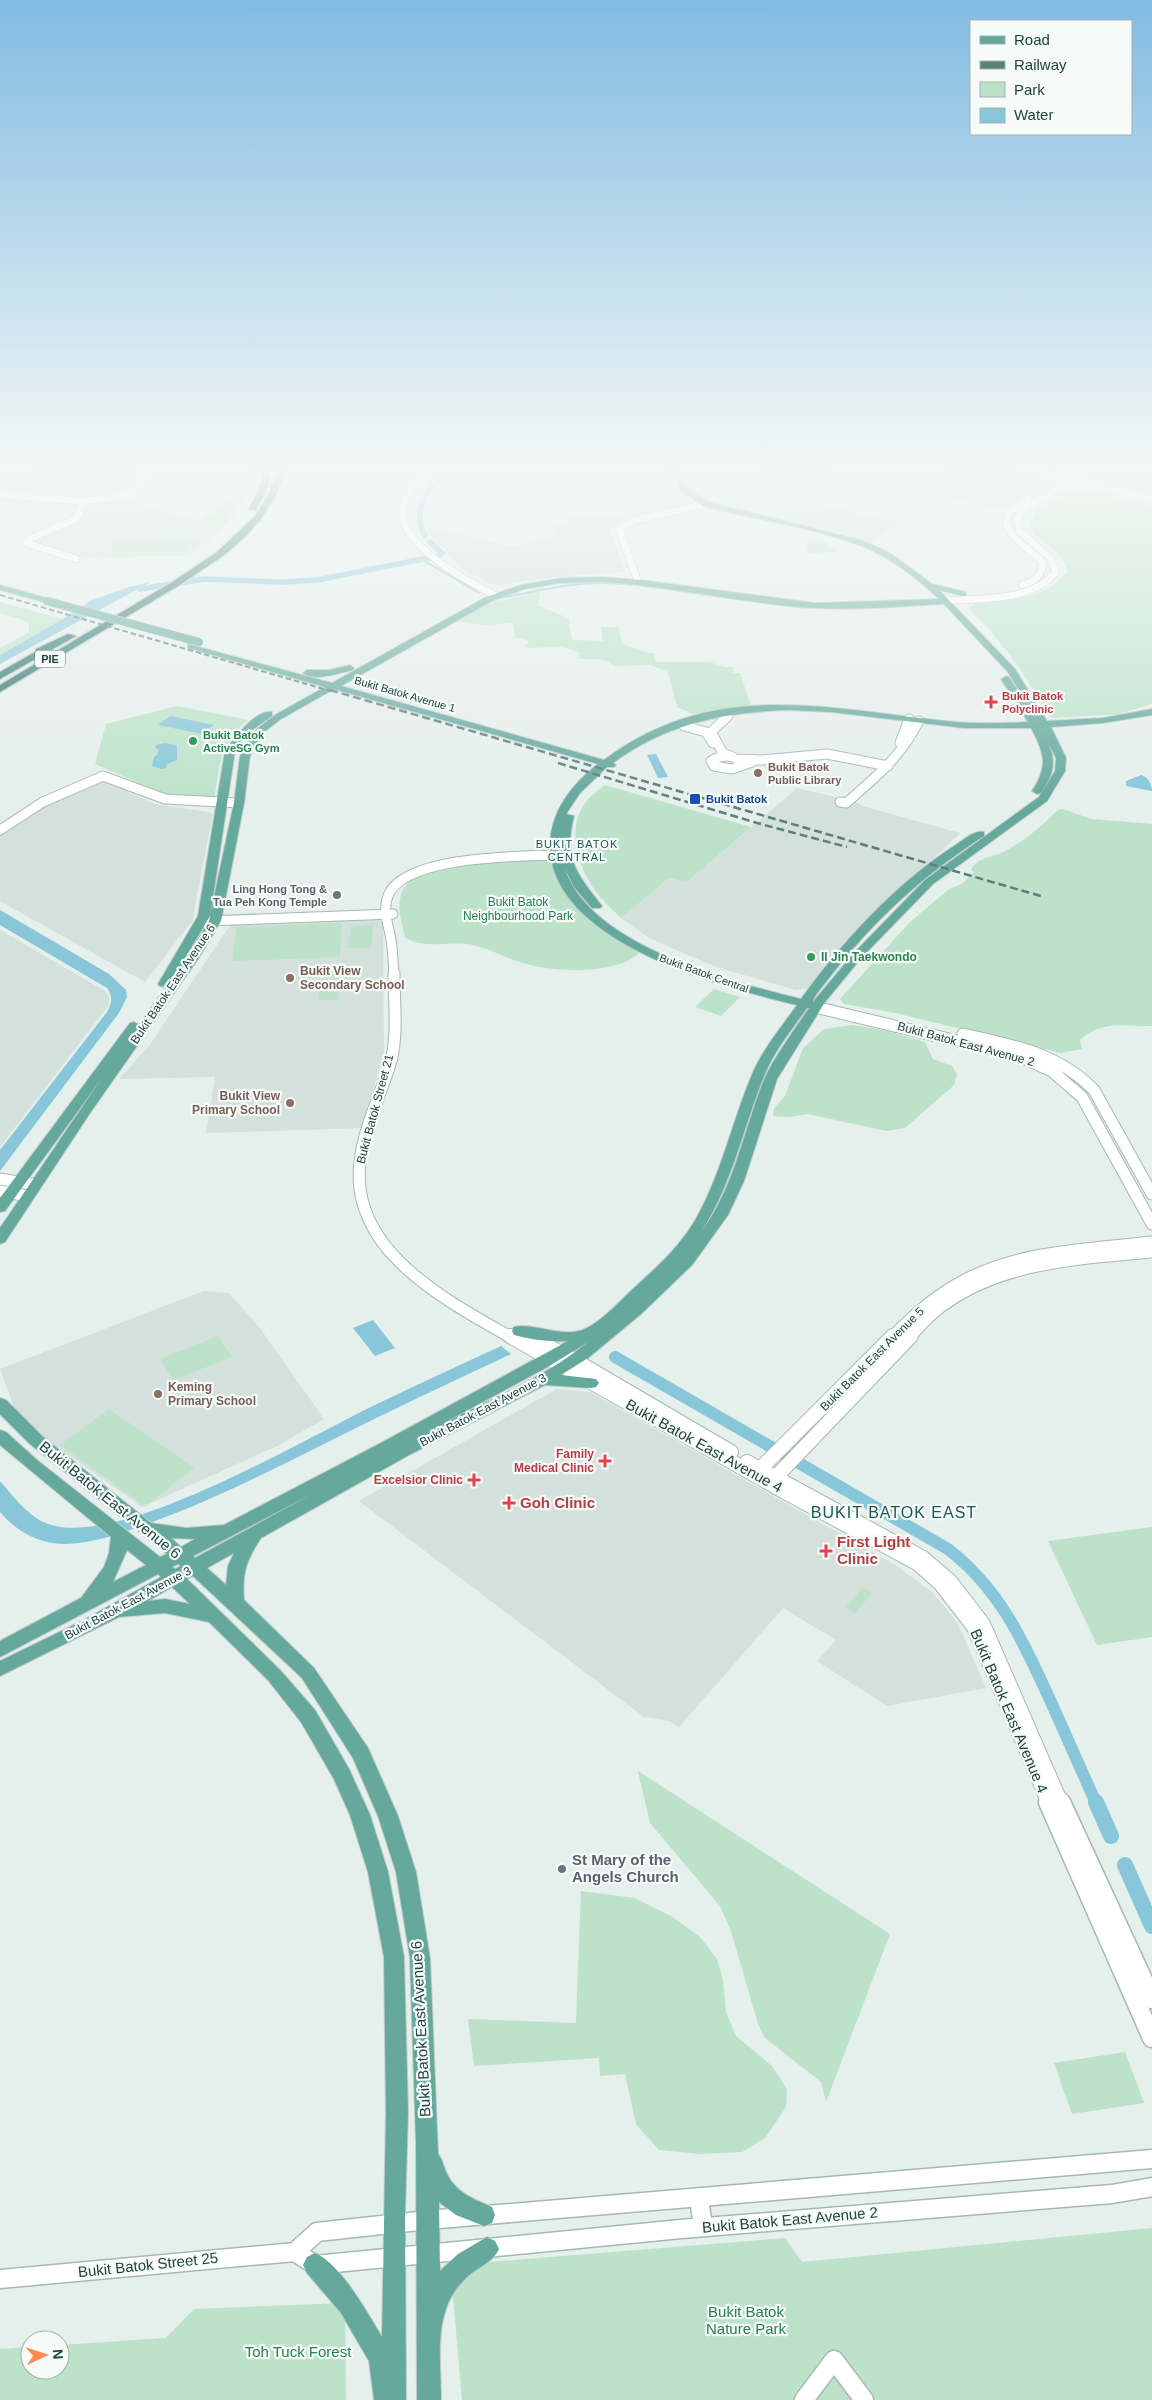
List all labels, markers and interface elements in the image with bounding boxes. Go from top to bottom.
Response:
legend [970,20,1132,135]
text: Road [1014,31,1050,48]
text: Railway [1014,56,1067,73]
text: Park [1014,81,1045,98]
text: Water [1014,106,1053,123]
road number: PIE [35,651,65,668]
street label: Bukit Batok Avenue 1 [353,674,457,714]
place label: Bukit Batok Polyclinic [1002,690,1064,715]
marker: Bukit Batok Polyclinic [984,695,998,709]
place label: Bukit Batok ActiveSG Gym [203,729,280,754]
marker: Bukit Batok ActiveSG Gym [187,735,199,747]
place label: Bukit Batok Public Library [768,761,842,786]
marker: Bukit Batok Public Library [752,767,764,779]
marker: Bukit Batok [688,792,702,806]
place label: Bukit Batok [706,793,768,805]
district label: BUKIT BATOK CENTRAL [536,838,618,863]
place label: Ling Hong Tong & Tua Peh Kong Temple [213,883,327,908]
marker: Ling Hong Tong & Tua Peh Kong Temple [331,889,343,901]
park label: Bukit Batok Neighbourhood Park [463,895,574,923]
street label: Bukit Batok East Avenue 6 [128,921,218,1046]
place label: Il Jin Taekwondo [821,950,917,964]
street label: Bukit Batok Central [658,951,750,995]
marker: Il Jin Taekwondo [805,951,817,963]
place label: Bukit View Secondary School [300,964,405,992]
marker: Bukit View Secondary School [284,972,296,984]
street label: Bukit Batok East Avenue 2 [896,1019,1036,1069]
street label: Bukit Batok Street 21 [354,1052,396,1165]
place label: Bukit View Primary School [192,1089,281,1117]
marker: Bukit View Primary School [284,1097,296,1109]
street label: Bukit Batok East Avenue 5 [817,1304,927,1414]
street label: Bukit Batok East Avenue 3 [417,1371,549,1449]
place label: Keming Primary School [168,1380,256,1408]
marker: Keming Primary School [152,1388,164,1400]
street label: Bukit Batok East Avenue 4 [623,1395,786,1496]
street label: Bukit Batok East Avenue 6 [36,1437,184,1562]
place label: Family Medical Clinic [514,1447,594,1475]
marker: Family Medical Clinic [598,1454,612,1468]
place label: Excelsior Clinic [374,1473,463,1487]
marker: Excelsior Clinic [467,1473,481,1487]
place label: Goh Clinic [520,1494,595,1511]
marker: Goh Clinic [502,1496,516,1510]
district label: BUKIT BATOK EAST [811,1504,977,1521]
place label: First Light Clinic [837,1533,910,1567]
marker: First Light Clinic [819,1544,833,1558]
street label: Bukit Batok East Avenue 3 [62,1564,194,1642]
street label: Bukit Batok East Avenue 4 [967,1626,1052,1795]
place label: St Mary of the Angels Church [572,1851,679,1885]
marker: St Mary of the Angels Church [556,1863,568,1875]
street label: Bukit Batok East Avenue 6 [407,1940,434,2118]
street label: Bukit Batok East Avenue 2 [701,2203,879,2236]
street label: Bukit Batok Street 25 [77,2249,219,2280]
park label: Bukit Batok Nature Park [706,2303,787,2337]
north arrow [20,2330,70,2380]
park label: Toh Tuck Forest [245,2343,352,2360]
text: N [50,2348,66,2360]

